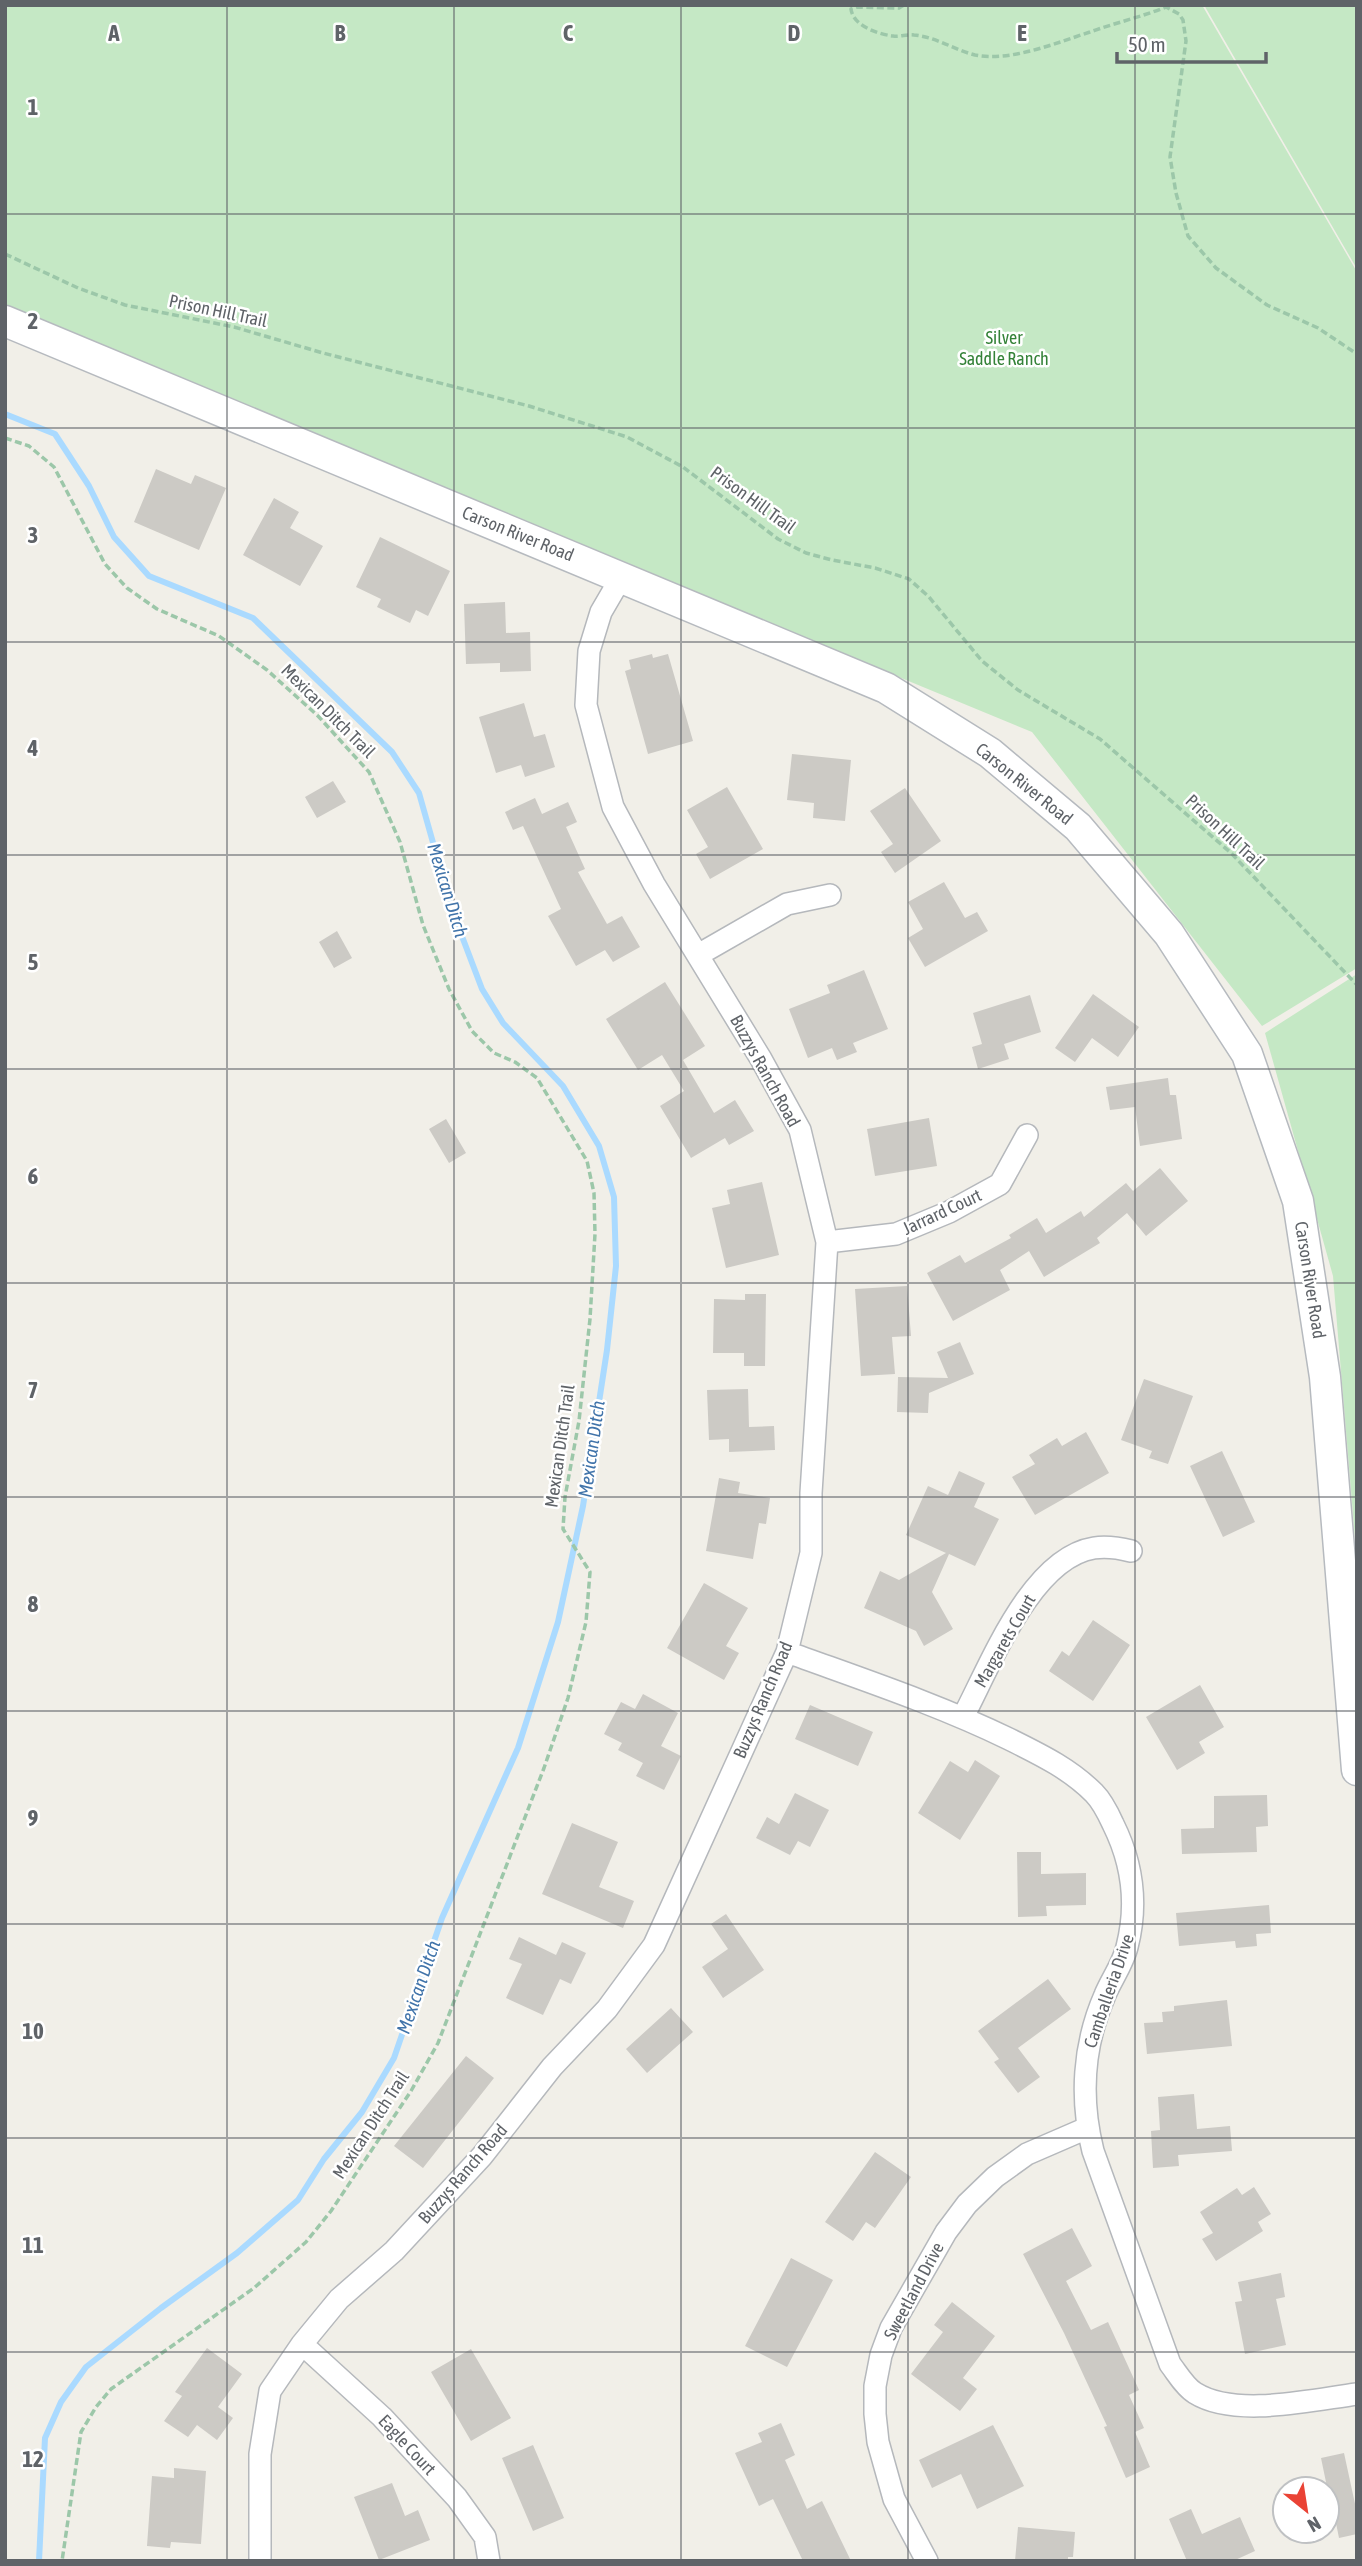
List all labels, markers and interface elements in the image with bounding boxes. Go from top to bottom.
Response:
text: A [107,20,120,46]
text: B [335,20,346,46]
text: C [563,20,574,46]
text: D [788,20,801,46]
text: E [1017,20,1027,46]
scale bar [1117,21,1266,65]
text: 50 m [1128,32,1166,56]
text: 1 [28,94,39,120]
street label: Prison Hill Trail [167,290,269,331]
text: 2 [28,308,38,334]
park label: Silver Saddle Ranch [959,327,1049,369]
street label: Prison Hill Trail [707,462,800,538]
street label: Carson River Road [459,502,577,565]
text: 3 [28,522,38,548]
street label: Mexican Ditch Trail [277,659,380,762]
text: 4 [27,735,39,761]
street label: Carson River Road [972,738,1077,829]
street label: Prison Hill Trail [1182,790,1269,874]
water label: Mexican Ditch [423,840,473,940]
text: 5 [28,949,39,975]
street label: Buzzys Ranch Road [726,1011,805,1130]
text: 6 [28,1163,39,1189]
street label: Jarrard Court [899,1184,985,1239]
street label: Carson River Road [1291,1220,1330,1340]
text: 7 [28,1377,38,1403]
street label: Mexican Ditch Trail [540,1383,579,1509]
water label: Mexican Ditch [573,1399,609,1499]
street label: Margarets Court [969,1590,1040,1691]
text: 8 [28,1591,39,1617]
street label: Buzzys Ranch Road [729,1638,797,1761]
text: 9 [28,1805,39,1831]
street label: Camballeria Drive [1079,1931,1138,2051]
water label: Mexican Ditch [392,1937,444,2037]
text: 10 [22,2018,44,2044]
street label: Mexican Ditch Trail [328,2067,413,2182]
street label: Buzzys Ranch Road [414,2120,511,2228]
text: 11 [22,2232,44,2258]
street label: Sweetland Drive [879,2239,948,2343]
street label: Eagle Court [374,2410,440,2479]
text: 12 [22,2446,44,2472]
north arrow [1271,2475,1341,2545]
text: N [1304,2512,1325,2537]

